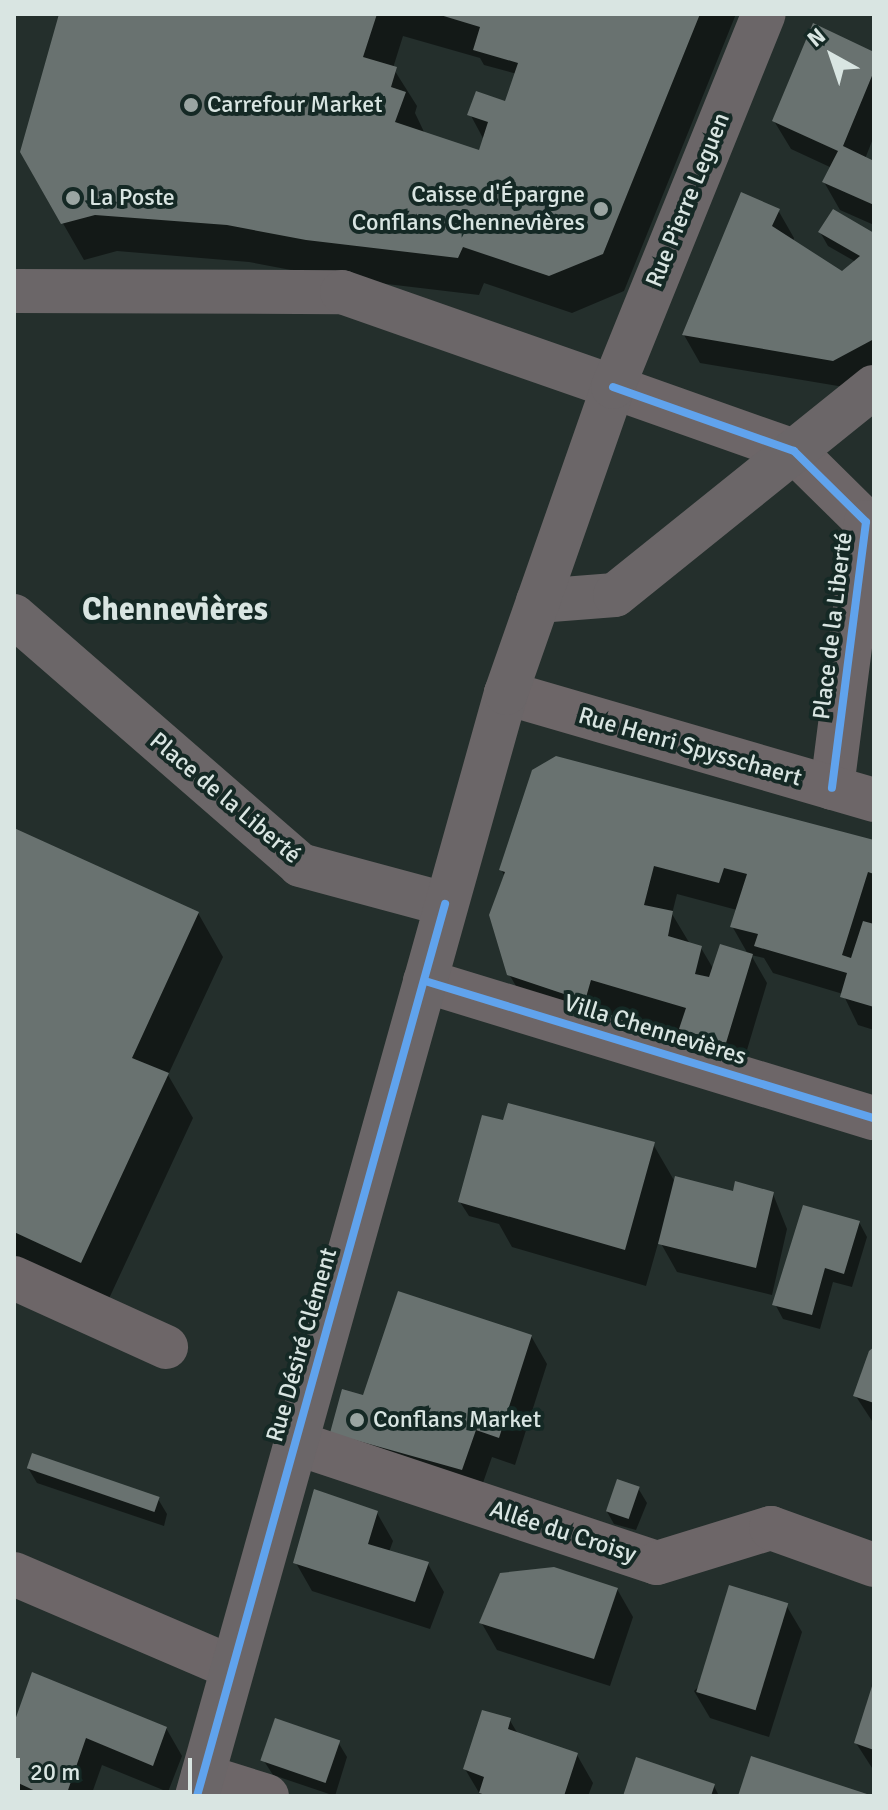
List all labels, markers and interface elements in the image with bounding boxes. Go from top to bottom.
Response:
north arrow [792,16,872,96]
text: N [802,22,831,52]
place label: Carrefour Market [207,91,383,119]
marker: Carrefour Market [182,96,200,114]
street label: Rue Pierre Leguen [640,109,736,291]
place label: Caisse d'Épargne Conflans Chennevières [352,181,585,237]
place label: La Poste [89,184,175,212]
marker: La Poste [64,189,82,207]
marker: Caisse d'Épargne Conflans Chennevières [592,200,610,218]
street label: Place de la Liberté [807,531,859,721]
district label: Chennevières [82,591,268,629]
street label: Rue Henri Spysschaert [575,701,805,793]
street label: Place de la Liberté [144,726,306,870]
street label: Villa Chennevières [560,989,750,1071]
street label: Rue Désiré Clément [261,1245,343,1445]
place label: Conflans Market [373,1406,541,1434]
marker: Conflans Market [348,1411,366,1429]
street label: Allée du Croisy [486,1495,640,1569]
scale bar [20,1742,196,1792]
text: 20 m [30,1757,80,1787]

